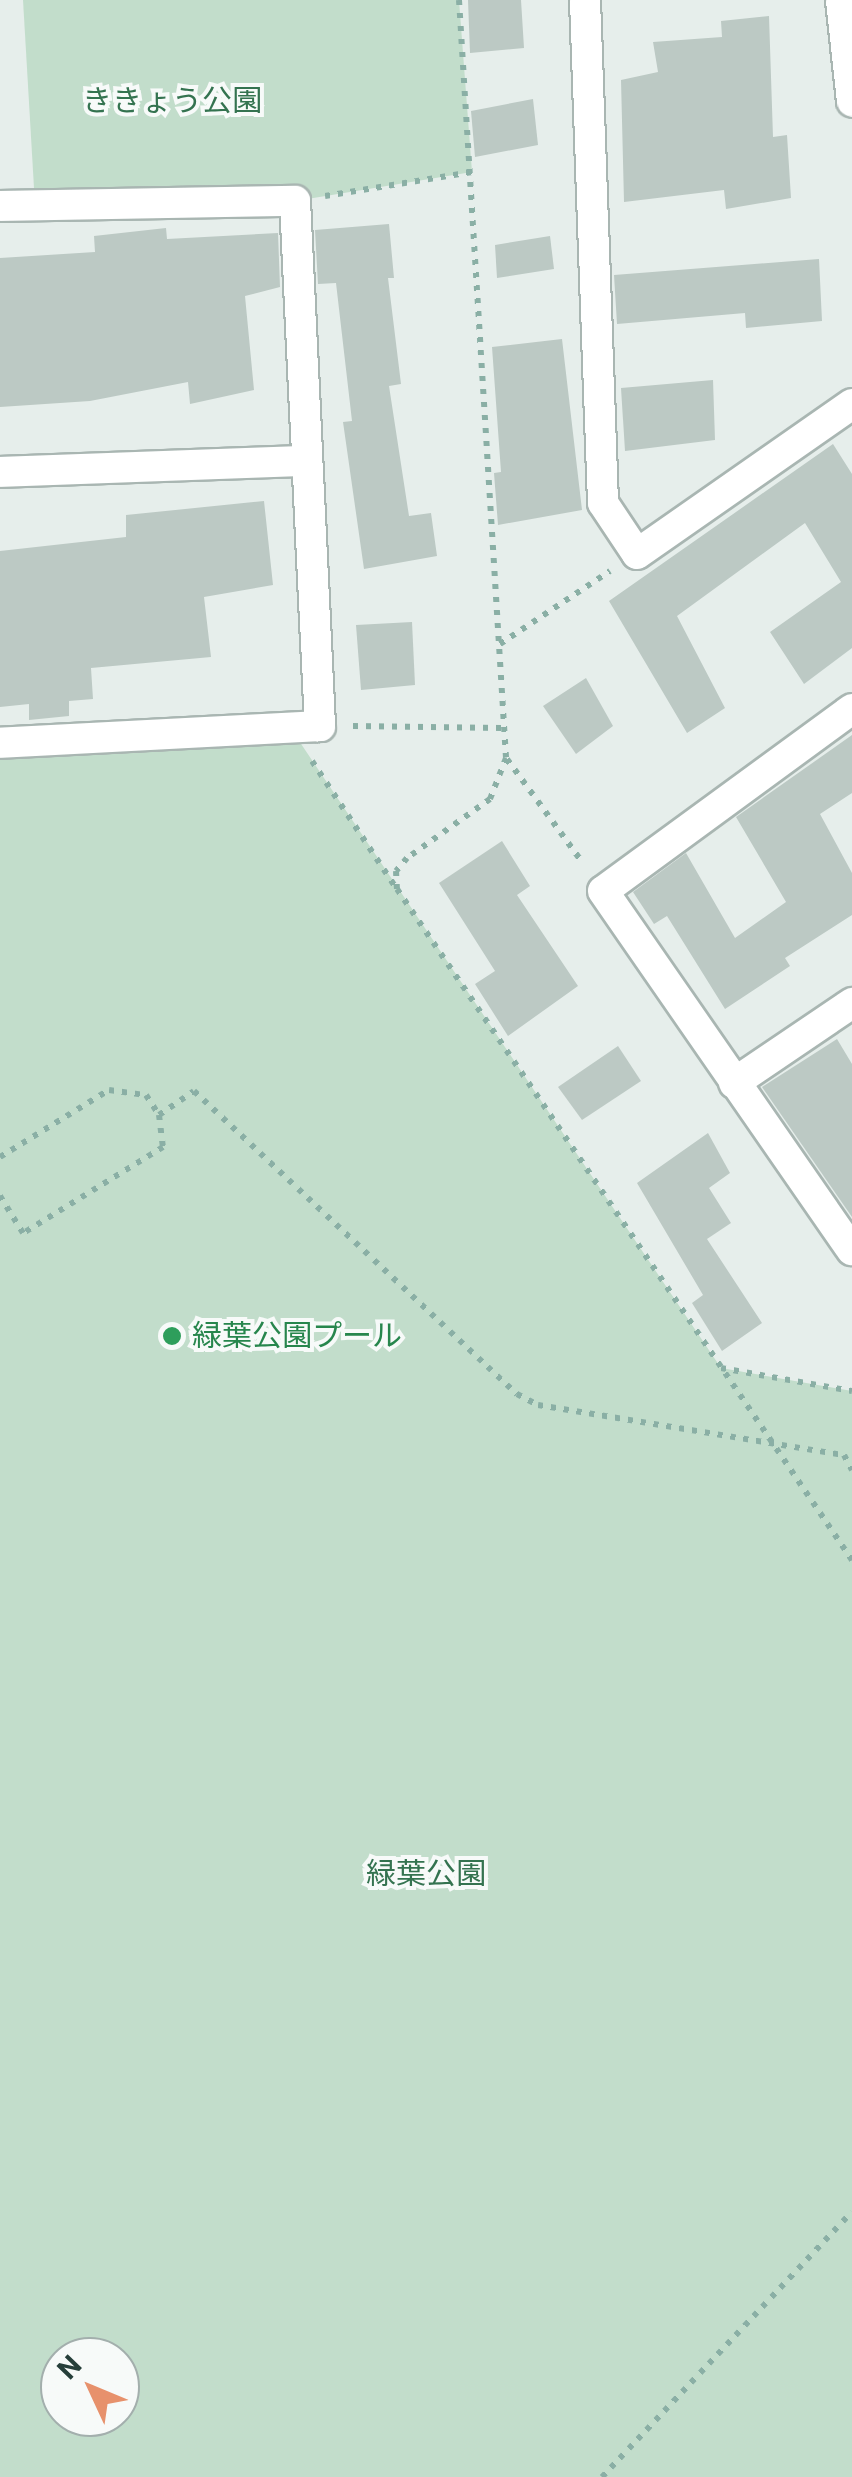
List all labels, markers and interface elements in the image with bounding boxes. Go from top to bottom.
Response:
park label: ききょう公園 [82,83,262,119]
place label: 緑葉公園プール [192,1318,402,1354]
marker: 緑葉公園プール [161,1325,183,1347]
park label: 緑葉公園 [366,1856,486,1892]
north arrow [40,2337,140,2437]
text: N [51,2349,88,2386]

